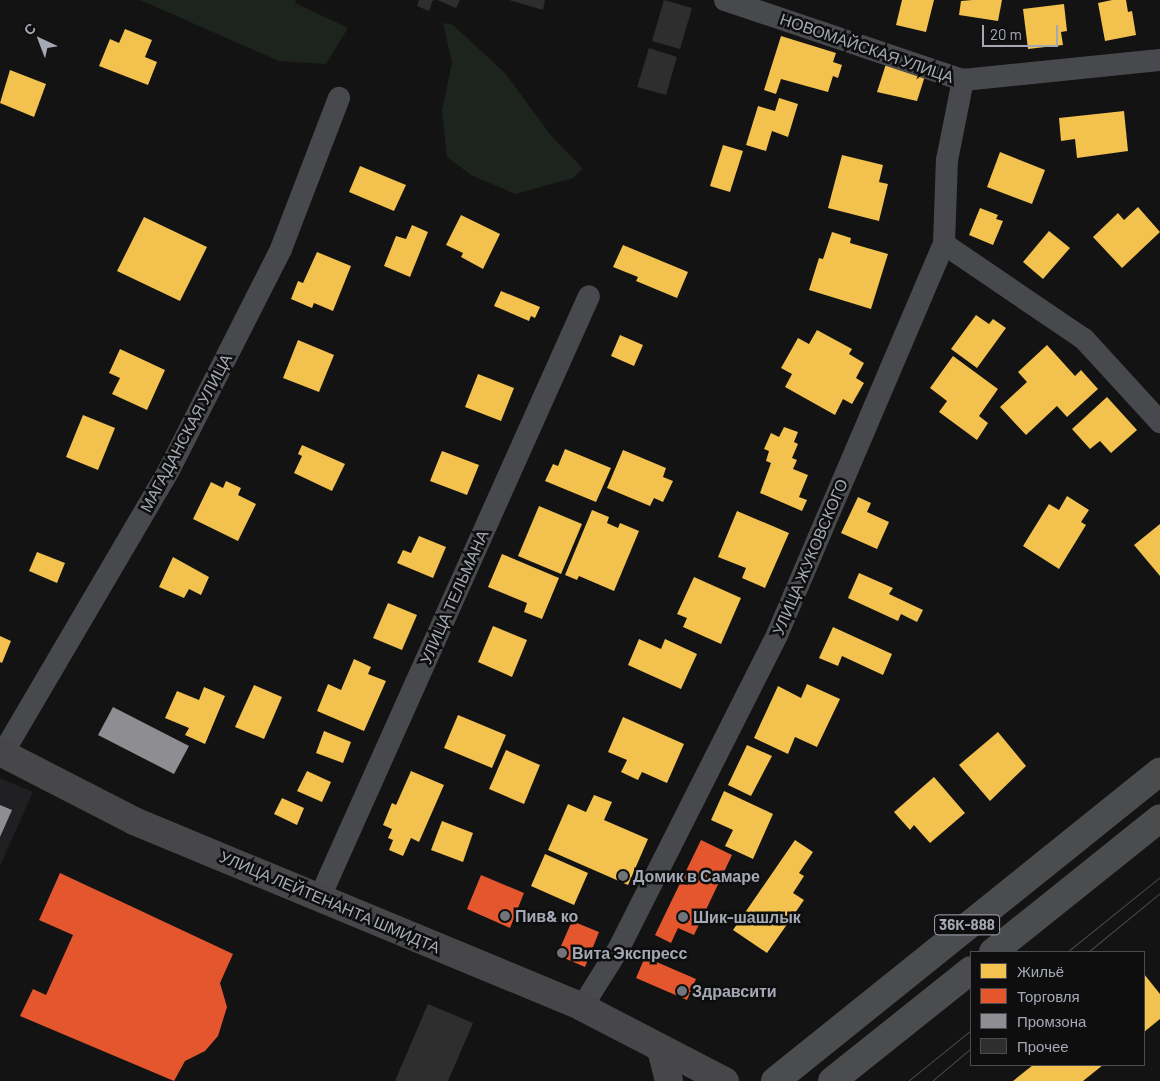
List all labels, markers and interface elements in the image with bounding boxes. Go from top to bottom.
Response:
street label: НОВОМАЙСКАЯ УЛИЦА [778,9,956,87]
north arrow [15,15,65,65]
scale bar [985,15,1061,47]
text: С [20,19,39,38]
text: 20 m [990,25,1022,43]
street label: МАГАДАНСКАЯ УЛИЦА [136,351,236,515]
street label: УЛИЦА ЖУКОВСКОГО [768,476,852,638]
street label: УЛИЦА ТЕЛЬМАНА [416,527,492,667]
street label: УЛИЦА ЛЕЙТЕНАНТА ШМИДТА [217,847,443,957]
place label: Домик в Самаре [633,866,760,886]
marker: Домик в Самаре [617,870,629,882]
place label: Пив& ко [515,906,578,926]
place label: Шик-шашлык [693,907,801,927]
marker: Пив& ко [499,910,511,922]
marker: Шик-шашлык [677,911,689,923]
road number: 36К-888 [933,912,1001,938]
place label: Вита Экспресс [572,943,687,963]
marker: Вита Экспресс [556,947,568,959]
legend [970,951,1145,1066]
text: Жильё [1017,962,1064,980]
place label: Здравсити [692,981,777,1001]
marker: Здравсити [676,985,688,997]
text: Торговля [1017,987,1080,1005]
text: Промзона [1017,1012,1086,1030]
text: Прочее [1017,1037,1069,1055]

